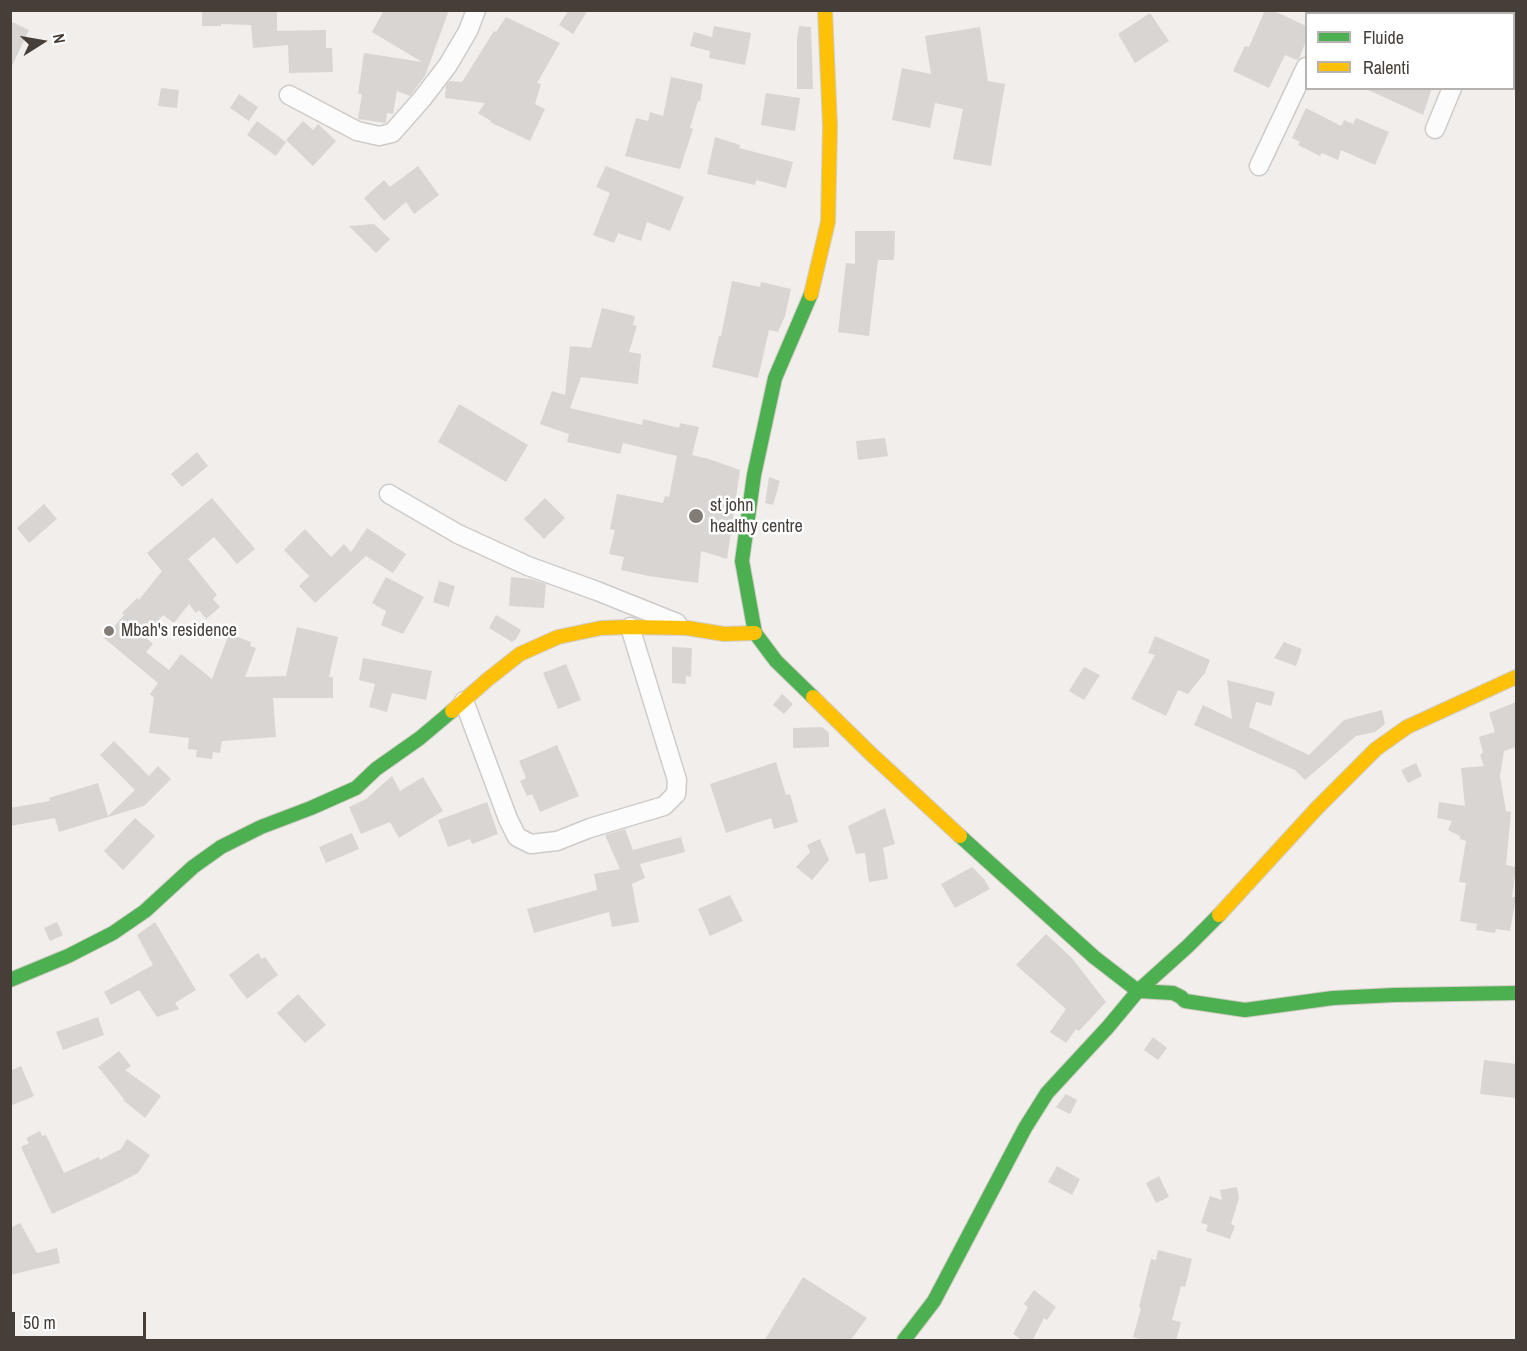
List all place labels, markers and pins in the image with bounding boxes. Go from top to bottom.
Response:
place label: st john healthy centre [710,495,803,538]
marker: st john healthy centre [687,507,705,525]
place label: Mbah's residence [121,620,237,642]
marker: Mbah's residence [102,624,116,638]

